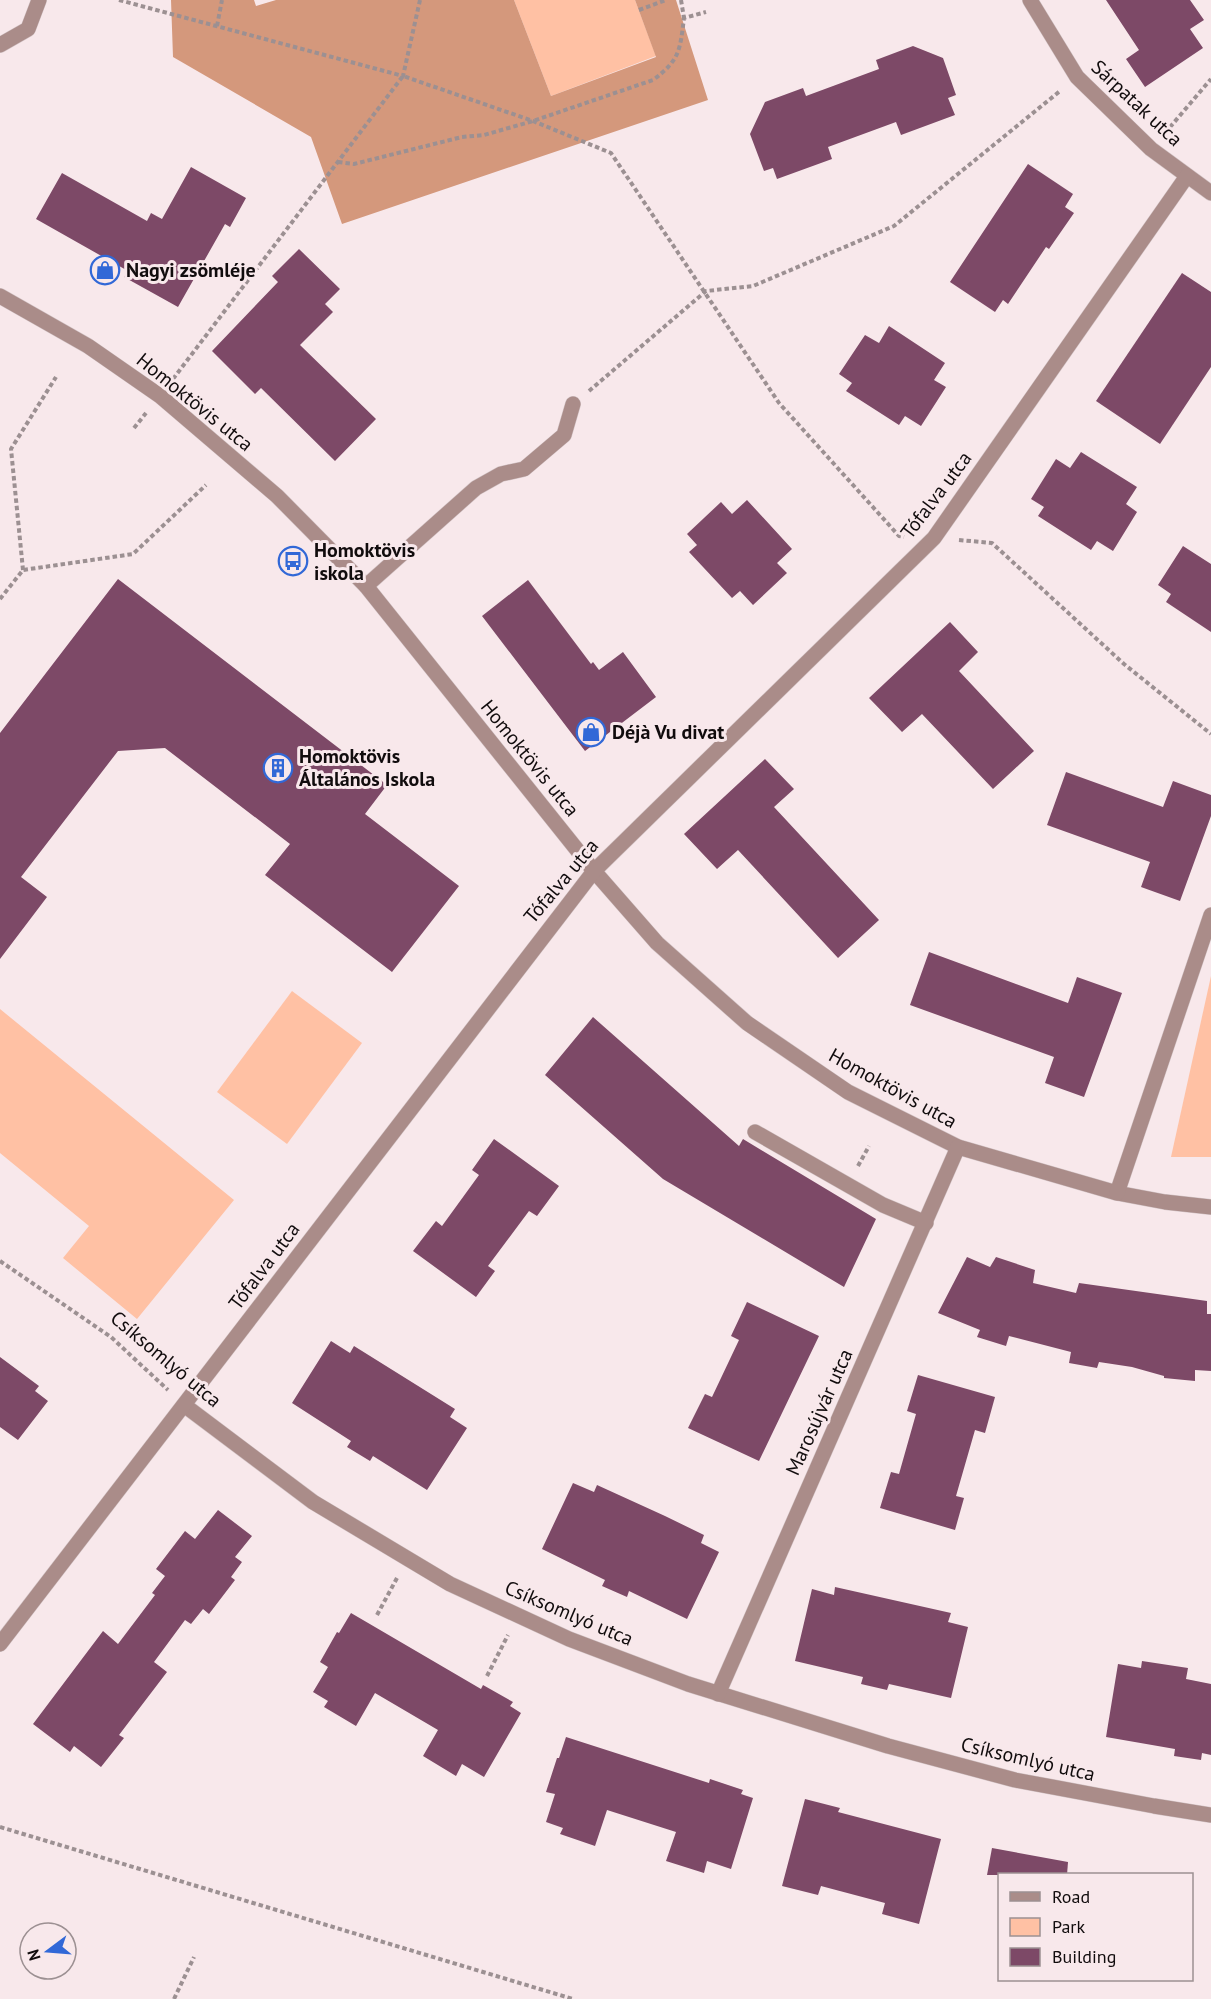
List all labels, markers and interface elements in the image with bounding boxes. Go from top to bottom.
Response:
street label: Sárpatak utca [1086,54,1188,152]
shop icon: Nagyi zsömléje [89,254,121,286]
place label: Nagyi zsömléje [126,257,256,283]
street label: Homoktövis utca [131,347,259,457]
street label: Tófalva utca [895,446,977,544]
place label: Homoktövis iskola [314,537,415,586]
bus stop icon: Homoktövis iskola [277,545,309,577]
street label: Homoktövis utca [475,694,585,822]
shop icon: Déjà Vu divat [575,716,607,748]
place label: Déjà Vu divat [612,719,724,745]
place label: Homoktövis Általános Iskola [299,743,435,792]
building icon: Homoktövis Általános Iskola [262,752,294,784]
street label: Tófalva utca [518,833,604,929]
street label: Homoktövis utca [824,1042,962,1134]
street label: Tófalva utca [223,1217,305,1315]
street label: Csíksomlyó utca [105,1305,227,1413]
street label: Marosújvár utca [780,1345,858,1479]
street label: Csíksomlyó utca [501,1574,637,1652]
street label: Csíksomlyó utca [958,1731,1098,1787]
legend [998,1873,1193,1981]
text: Road [1052,1885,1090,1908]
text: Park [1052,1915,1085,1938]
north arrow [18,1921,78,1981]
text: Building [1052,1945,1116,1968]
text: N [23,1947,45,1963]

